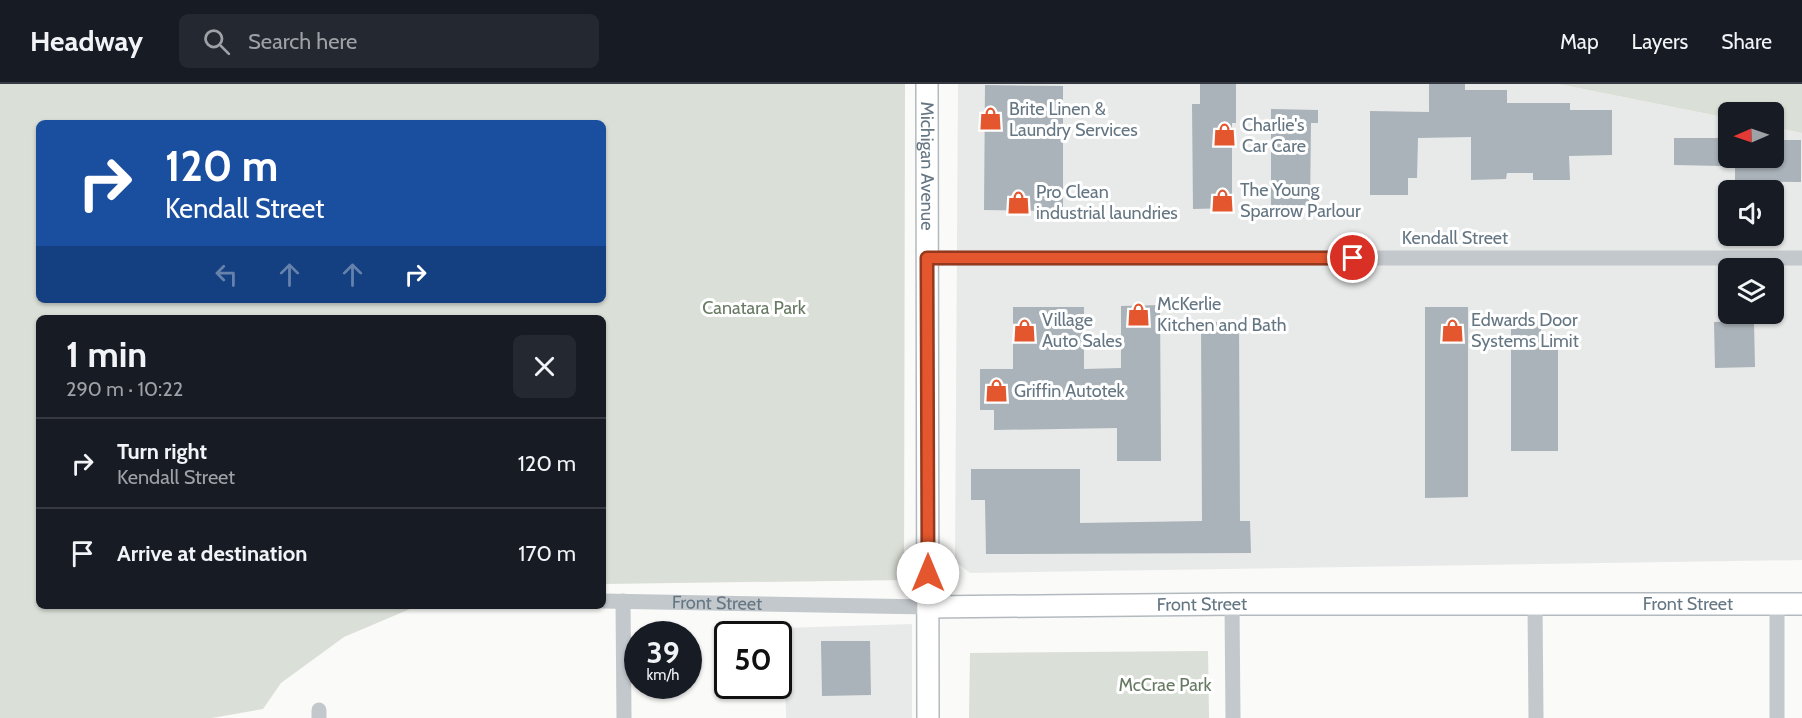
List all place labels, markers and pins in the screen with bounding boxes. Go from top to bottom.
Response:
place label: Brite Linen & Laundry Services [1009,98,1138,141]
shop icon: Brite Linen & Laundry Services [978,106,1004,132]
place label: Charlie's Car Care [1242,114,1306,157]
shop icon: Charlie's Car Care [1211,122,1237,148]
place label: The Young Sparrow Parlour [1240,179,1361,222]
place label: Pro Clean industrial laundries [1036,181,1178,224]
shop icon: The Young Sparrow Parlour [1209,187,1235,213]
shop icon: Pro Clean industrial laundries [1005,189,1031,215]
pin [1327,232,1378,283]
place label: McKerlie Kitchen and Bath [1157,293,1286,336]
shop icon: McKerlie Kitchen and Bath [1126,301,1152,327]
place label: Village Auto Sales [1042,309,1122,352]
place label: Edwards Door Systems Limit [1471,309,1579,352]
shop icon: Village Auto Sales [1011,317,1037,343]
shop icon: Edwards Door Systems Limit [1440,317,1466,343]
shop icon: Griffin Autotek [983,378,1009,404]
place label: Griffin Autotek [1014,380,1126,402]

